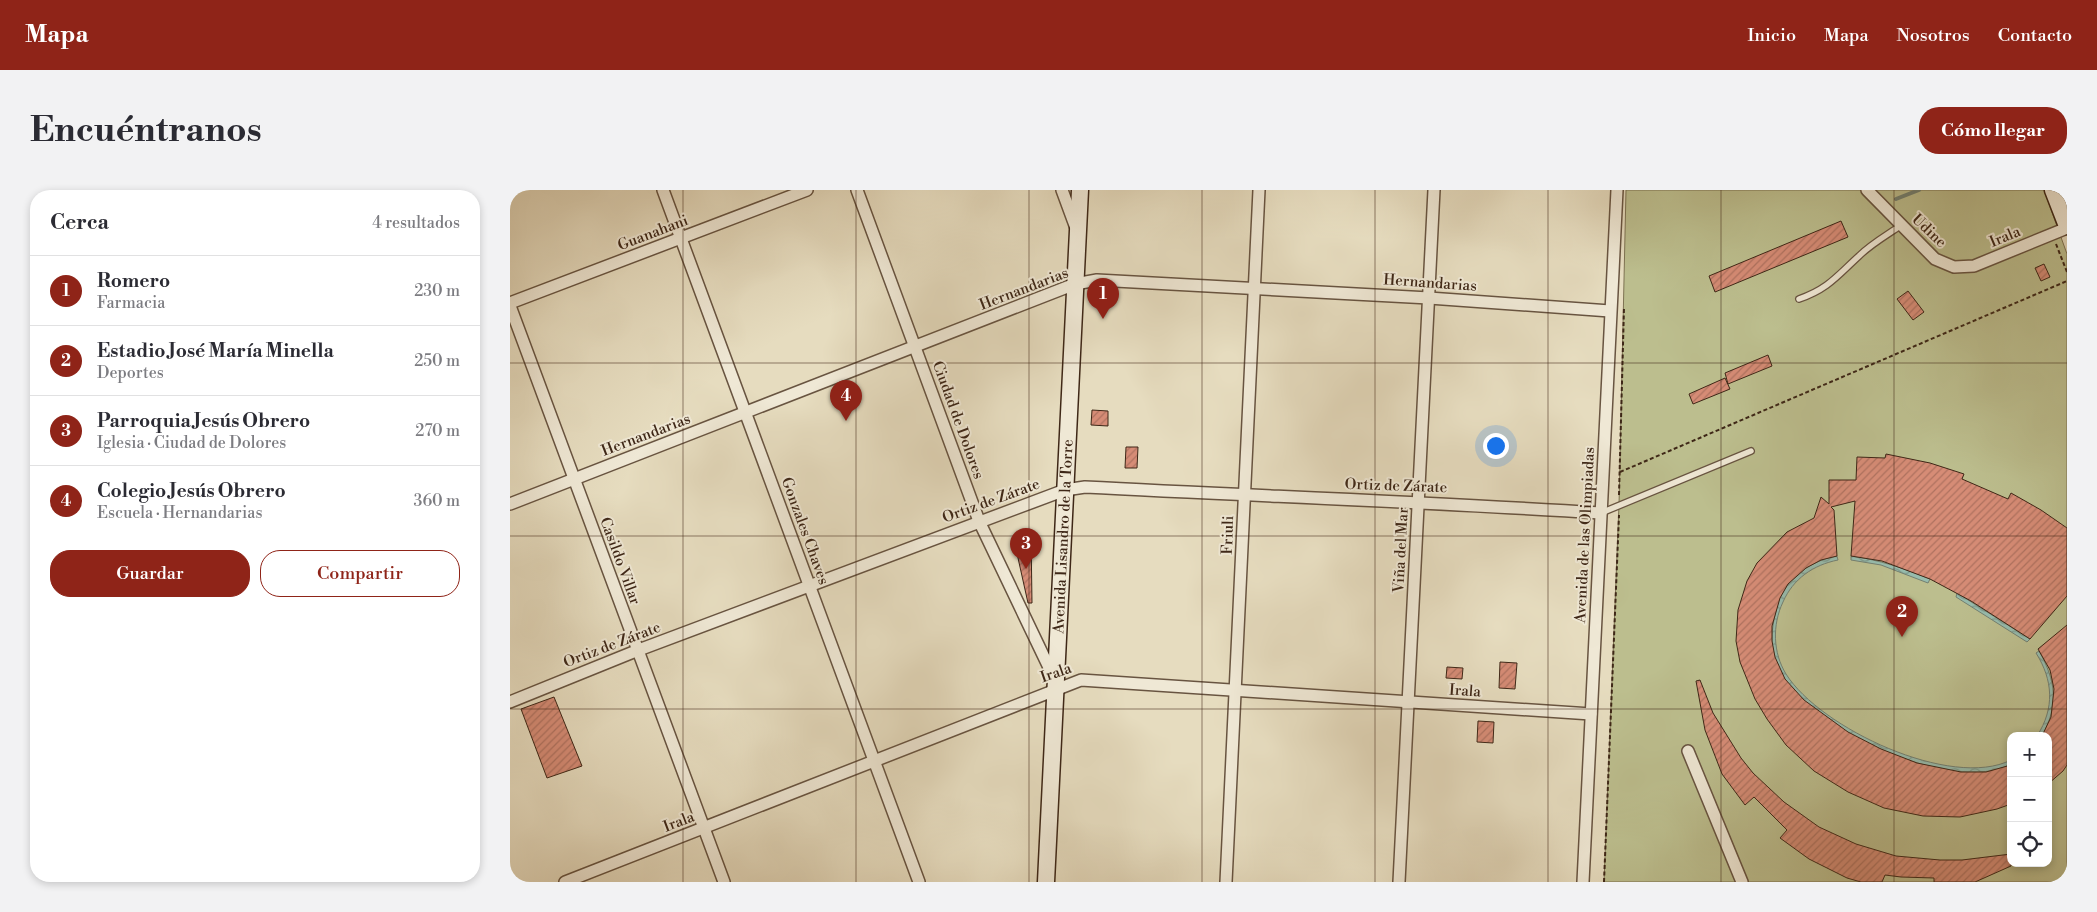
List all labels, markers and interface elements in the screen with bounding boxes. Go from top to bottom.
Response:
text: Mapa [25,20,88,50]
text: Inicio [1747,24,1796,47]
text: Mapa [1824,24,1869,47]
text: Nosotros [1897,24,1970,47]
text: Contacto [1998,24,2072,47]
button: Cómo llegar [1919,107,2067,154]
text: Encuéntranos [30,109,262,152]
text: Cerca [50,210,109,236]
street label: Udine [1908,210,1950,252]
street label: Guanahani [615,211,691,255]
text: 4 resultados [372,213,460,233]
street label: Irala [1987,222,2024,252]
street label: Hernandarias [977,263,1071,315]
text: Romero [97,269,170,293]
street label: Hernandarias [1383,270,1477,296]
pin: 1 [1087,278,1119,319]
text: 1 [62,281,70,301]
text: 230 m [414,281,460,301]
text: Farmacia [97,293,165,313]
text: Estadio José María Minella [97,339,334,363]
text: 2 [61,351,71,371]
text: 250 m [414,351,460,371]
street label: Ciudad de Dolores [928,358,988,482]
text: Deportes [97,363,164,383]
pin: 4 [830,380,862,421]
text: Parroquia Jesús Obrero [97,409,310,433]
street label: Hernandarias [599,409,693,461]
text: 3 [61,421,71,441]
text: 270 m [415,421,460,441]
text: Iglesia · Ciudad de Dolores [97,433,286,453]
your location [1483,433,1509,459]
street label: Avenida Lisandro de la Torre [1049,439,1077,635]
street label: Avenida de las Olimpiadas [1571,446,1599,625]
street label: Gonzales Chaves [777,475,833,587]
street label: Ortiz de Zárate [940,475,1042,527]
street label: Ortiz de Zárate [1344,475,1448,497]
text: Colegio Jesús Obrero [97,479,286,503]
text: 4 [61,491,71,511]
text: 360 m [414,491,460,511]
text: Escuela · Hernandarias [97,503,262,523]
street label: Viña del Mar [1389,506,1413,594]
street label: Casildo Villar [595,515,645,608]
street label: Friuli [1218,515,1238,555]
pin: 3 [1010,528,1042,569]
button: Guardar [50,550,250,597]
button: Compartir [260,550,460,597]
pin: 2 [1886,596,1918,637]
street label: Ortiz de Zárate [561,618,663,672]
street label: Irala [1038,659,1074,687]
street label: Irala [1449,680,1482,702]
map controls [2007,732,2052,867]
button: + [2007,732,2052,777]
button: − [2007,777,2052,822]
street label: Irala [661,807,698,837]
button: locate [2007,822,2052,867]

